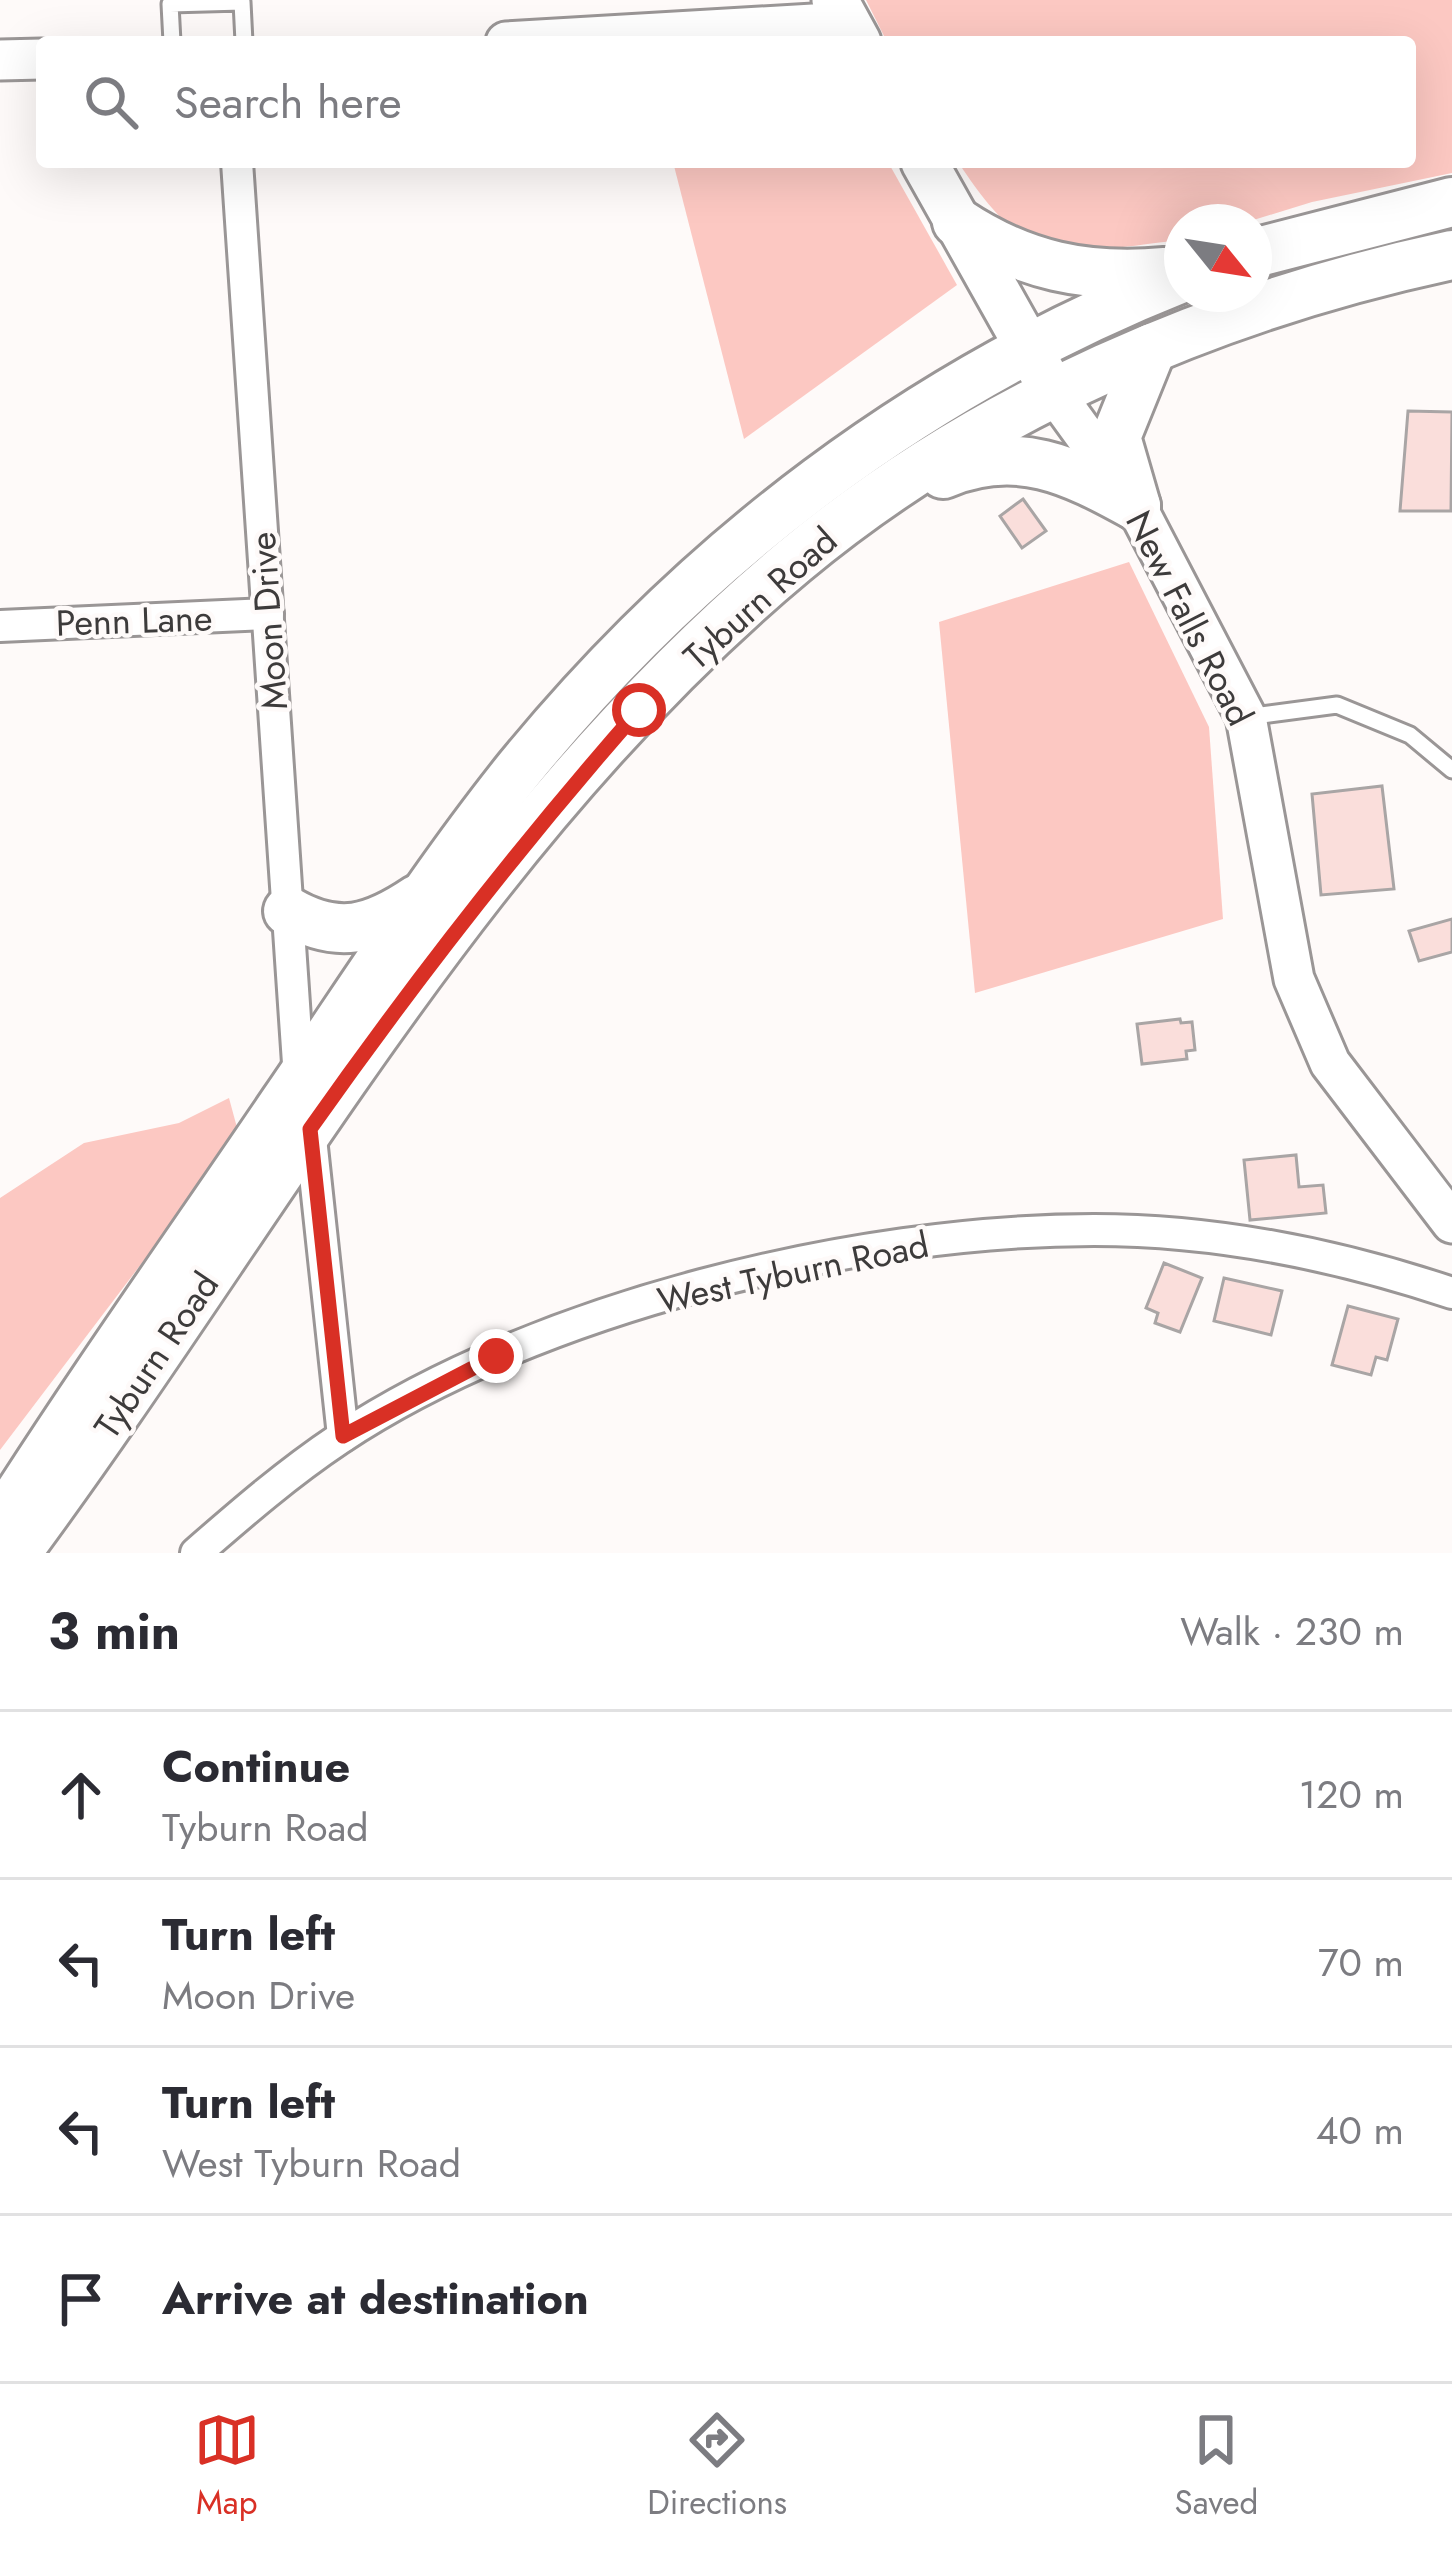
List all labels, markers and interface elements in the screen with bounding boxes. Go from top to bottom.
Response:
search box [36,36,1416,168]
icon: search [78,69,144,135]
text: Search here [174,70,402,135]
north arrow [1164,204,1272,312]
street label: New Falls Road [1114,502,1266,734]
street label: Tyburn Road [672,515,848,681]
street label: Moon Drive [236,530,300,712]
street label: Penn Lane [55,591,213,649]
route start [612,683,666,737]
street label: West Tyburn Road [653,1218,933,1326]
street label: Tyburn Road [81,1261,231,1449]
route end [469,1329,523,1383]
text: 3 min [48,1594,180,1668]
text: Walk · 230 m [1180,1603,1404,1660]
text: Continue [162,1734,350,1799]
icon: ahead [48,1762,114,1828]
text: 120 m [1299,1766,1404,1823]
text: Tyburn Road [162,1799,369,1856]
text: Turn left [162,1902,335,1967]
icon: left [48,1930,114,1996]
text: 70 m [1318,1934,1404,1991]
text: Moon Drive [162,1967,355,2024]
text: Turn left [162,2070,335,2135]
icon: left [48,2098,114,2164]
text: 40 m [1316,2102,1404,2159]
text: West Tyburn Road [162,2135,461,2192]
icon: arrive [48,2266,114,2332]
text: Arrive at destination [162,2266,589,2331]
tab: Map [194,2407,260,2526]
tab: Directions [647,2407,787,2526]
tab: Saved [1175,2407,1258,2526]

